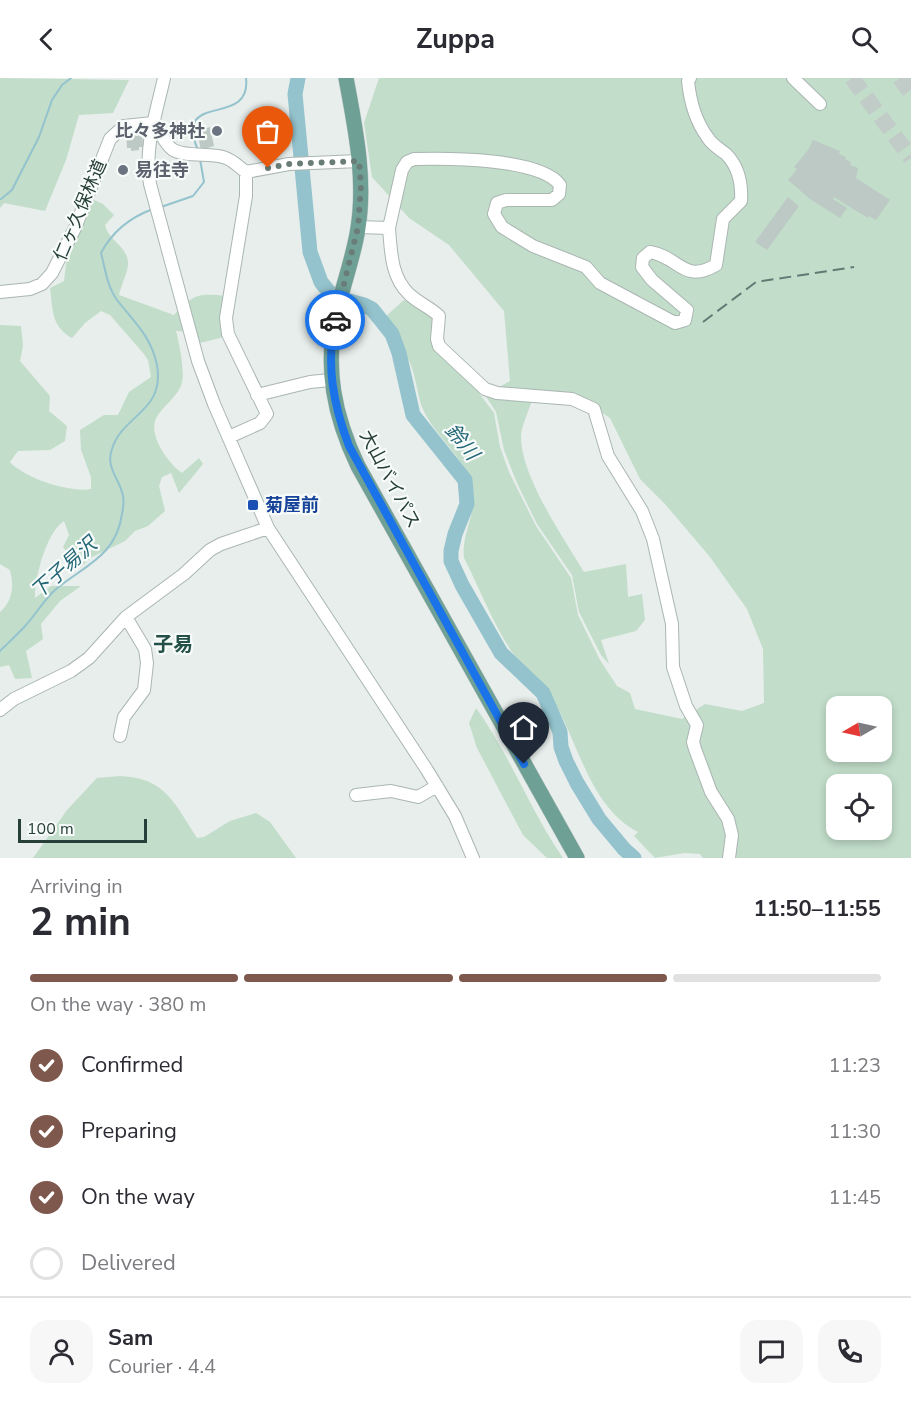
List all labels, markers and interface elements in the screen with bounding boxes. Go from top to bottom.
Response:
text: Zuppa [416,21,495,58]
icon: back [30,23,63,56]
icon: search [848,23,881,56]
pin [242,106,293,168]
icon: bag [251,115,284,148]
place label: 比々多神社 [115,119,205,143]
marker: 比々多神社 [210,124,224,138]
street label: 仁ヶ久保林道 [48,156,112,264]
place label: 易往寺 [135,158,189,182]
marker: 易往寺 [116,163,130,177]
courier [305,290,365,350]
icon: car [319,304,352,337]
water label: 鈴川 [439,418,486,468]
street label: 大山バイパス [354,426,426,532]
place label: 菊屋前 [265,493,319,517]
marker: 菊屋前 [246,498,260,512]
water label: 下子易沢 [25,529,105,605]
district label: 子易 [153,631,193,658]
north arrow [826,696,892,762]
map controls [826,696,892,840]
pin [498,702,549,764]
icon: home [507,711,540,744]
button: locate [826,774,892,840]
scale bar [18,816,147,844]
text: 100 m [27,818,74,840]
text: Arriving in [30,873,123,900]
text: 11:50–11:55 [753,894,881,924]
text: 2 min [30,896,131,949]
text: On the way · 380 m [30,991,206,1018]
icon: check [30,1049,63,1082]
text: Confirmed [81,1050,183,1080]
text: 11:23 [828,1052,881,1079]
icon: check [30,1115,63,1148]
text: Preparing [81,1116,177,1146]
text: 11:30 [828,1118,881,1145]
icon: check [30,1181,63,1214]
text: On the way [81,1182,195,1212]
text: 11:45 [828,1184,881,1211]
text: Delivered [81,1248,176,1278]
button: person [30,1320,93,1383]
button: chat [740,1320,803,1383]
button: phone [818,1320,881,1383]
text: Sam [108,1323,153,1353]
text: Courier · 4.4 [108,1353,216,1380]

